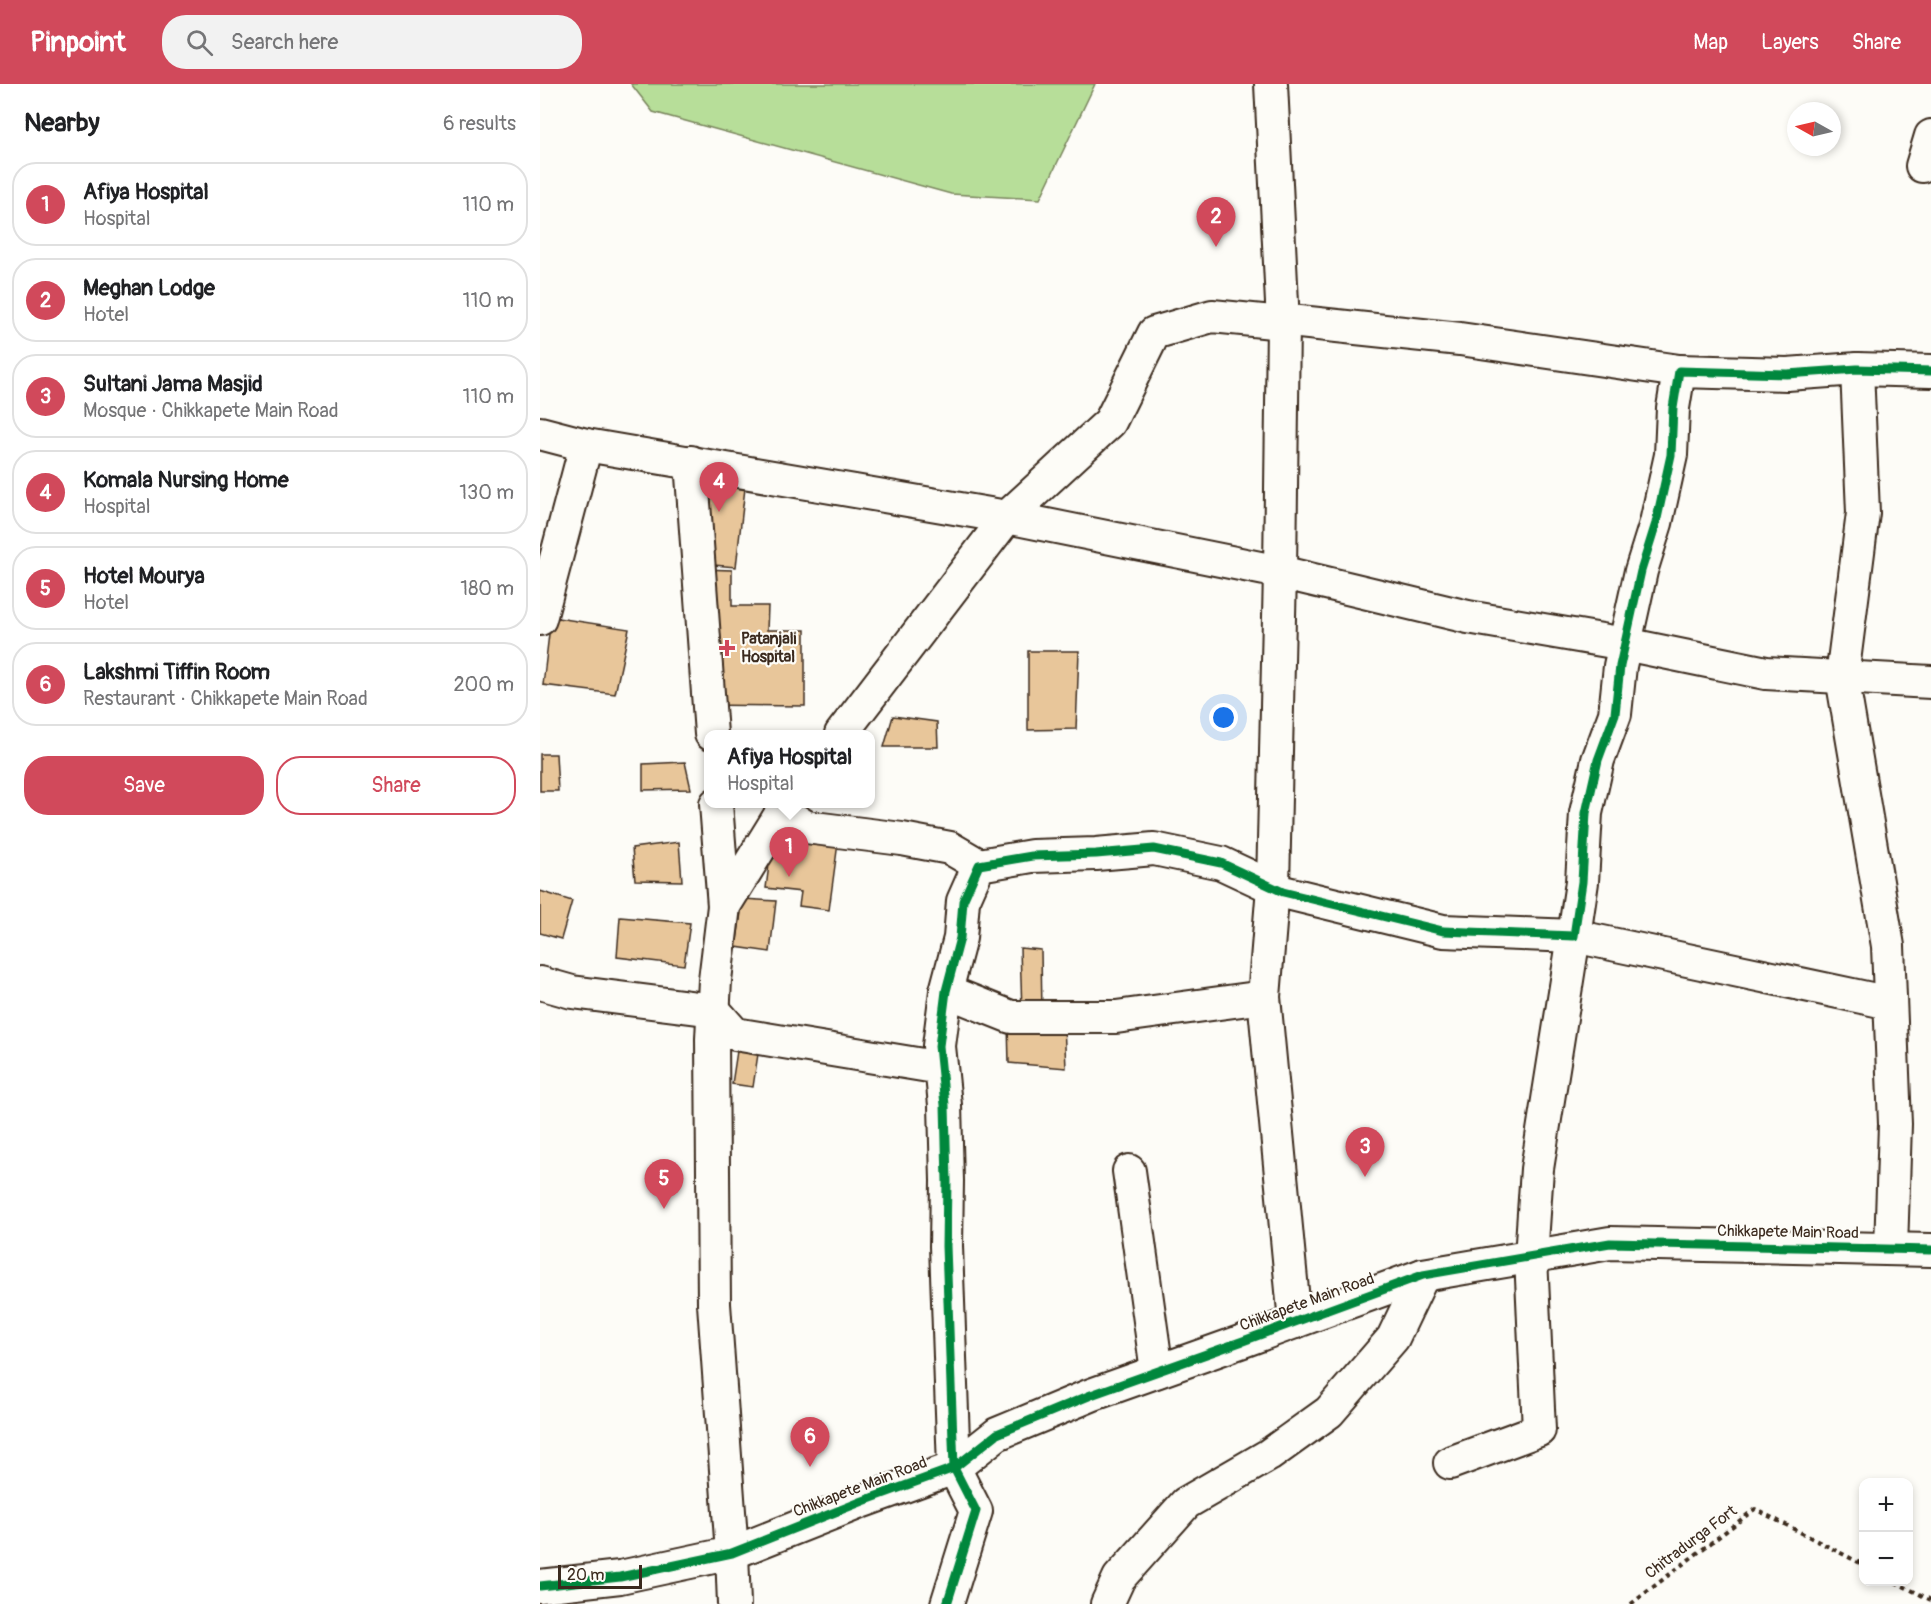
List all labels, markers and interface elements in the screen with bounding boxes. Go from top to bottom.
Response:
search box [162,15,582,69]
text: Pinpoint [30,25,126,60]
icon: search [183,26,216,59]
text: Search here [231,28,338,56]
text: Map [1693,29,1728,56]
text: Layers [1761,29,1819,56]
text: Share [1852,29,1901,56]
north arrow [1787,102,1841,156]
text: Nearby [24,107,100,139]
text: 6 results [443,111,516,136]
text: Afiya Hospital [83,178,209,206]
text: 1 [42,192,49,217]
text: 110 m [463,192,514,217]
pin: 2 [1196,198,1236,247]
text: Hospital [83,206,150,231]
text: Meghan Lodge [83,274,215,302]
text: 2 [40,288,51,313]
text: 110 m [463,288,514,313]
text: Hotel [83,302,129,327]
text: Sultani Jama Masjid [83,370,263,398]
text: 3 [40,384,51,409]
text: 110 m [463,384,514,409]
text: Mosque · Chikkapete Main Road [83,398,339,423]
pin: 4 [700,462,738,512]
text: Komala Nursing Home [83,466,289,494]
text: 4 [40,480,51,505]
text: 130 m [459,480,514,505]
text: Hospital [83,494,150,519]
text: Hotel Mourya [83,562,205,590]
text: 5 [40,576,51,601]
text: 180 m [460,576,514,601]
text: Hotel [83,590,129,615]
place label: Patanjali Hospital [741,629,797,667]
marker: Patanjali Hospital [718,639,736,657]
text: Lakshmi Tiffin Room [83,658,270,686]
text: 6 [40,672,51,697]
text: 200 m [453,672,514,697]
text: Restaurant · Chikkapete Main Road [83,686,368,711]
your location [1209,703,1238,732]
popup [704,730,875,808]
text: Afiya Hospital [727,743,852,771]
button: Save [24,756,264,815]
button: Share [276,756,516,815]
text: Hospital [727,771,794,796]
pin: 1 [770,828,808,877]
pin: 3 [1346,1128,1384,1177]
pin: 5 [644,1160,684,1209]
street label: Chikkapete Main Road [1717,1221,1859,1243]
street label: Chikkapete Main Road [1237,1268,1377,1336]
pin: 6 [790,1418,830,1467]
street label: Chikkapete Main Road [790,1452,930,1522]
map controls [1859,1478,1913,1586]
button: + [1859,1478,1913,1532]
street label: Chitradurga Fort [1641,1501,1741,1583]
button: − [1859,1532,1913,1586]
scale bar [558,1562,642,1590]
text: 20 m [567,1565,605,1585]

